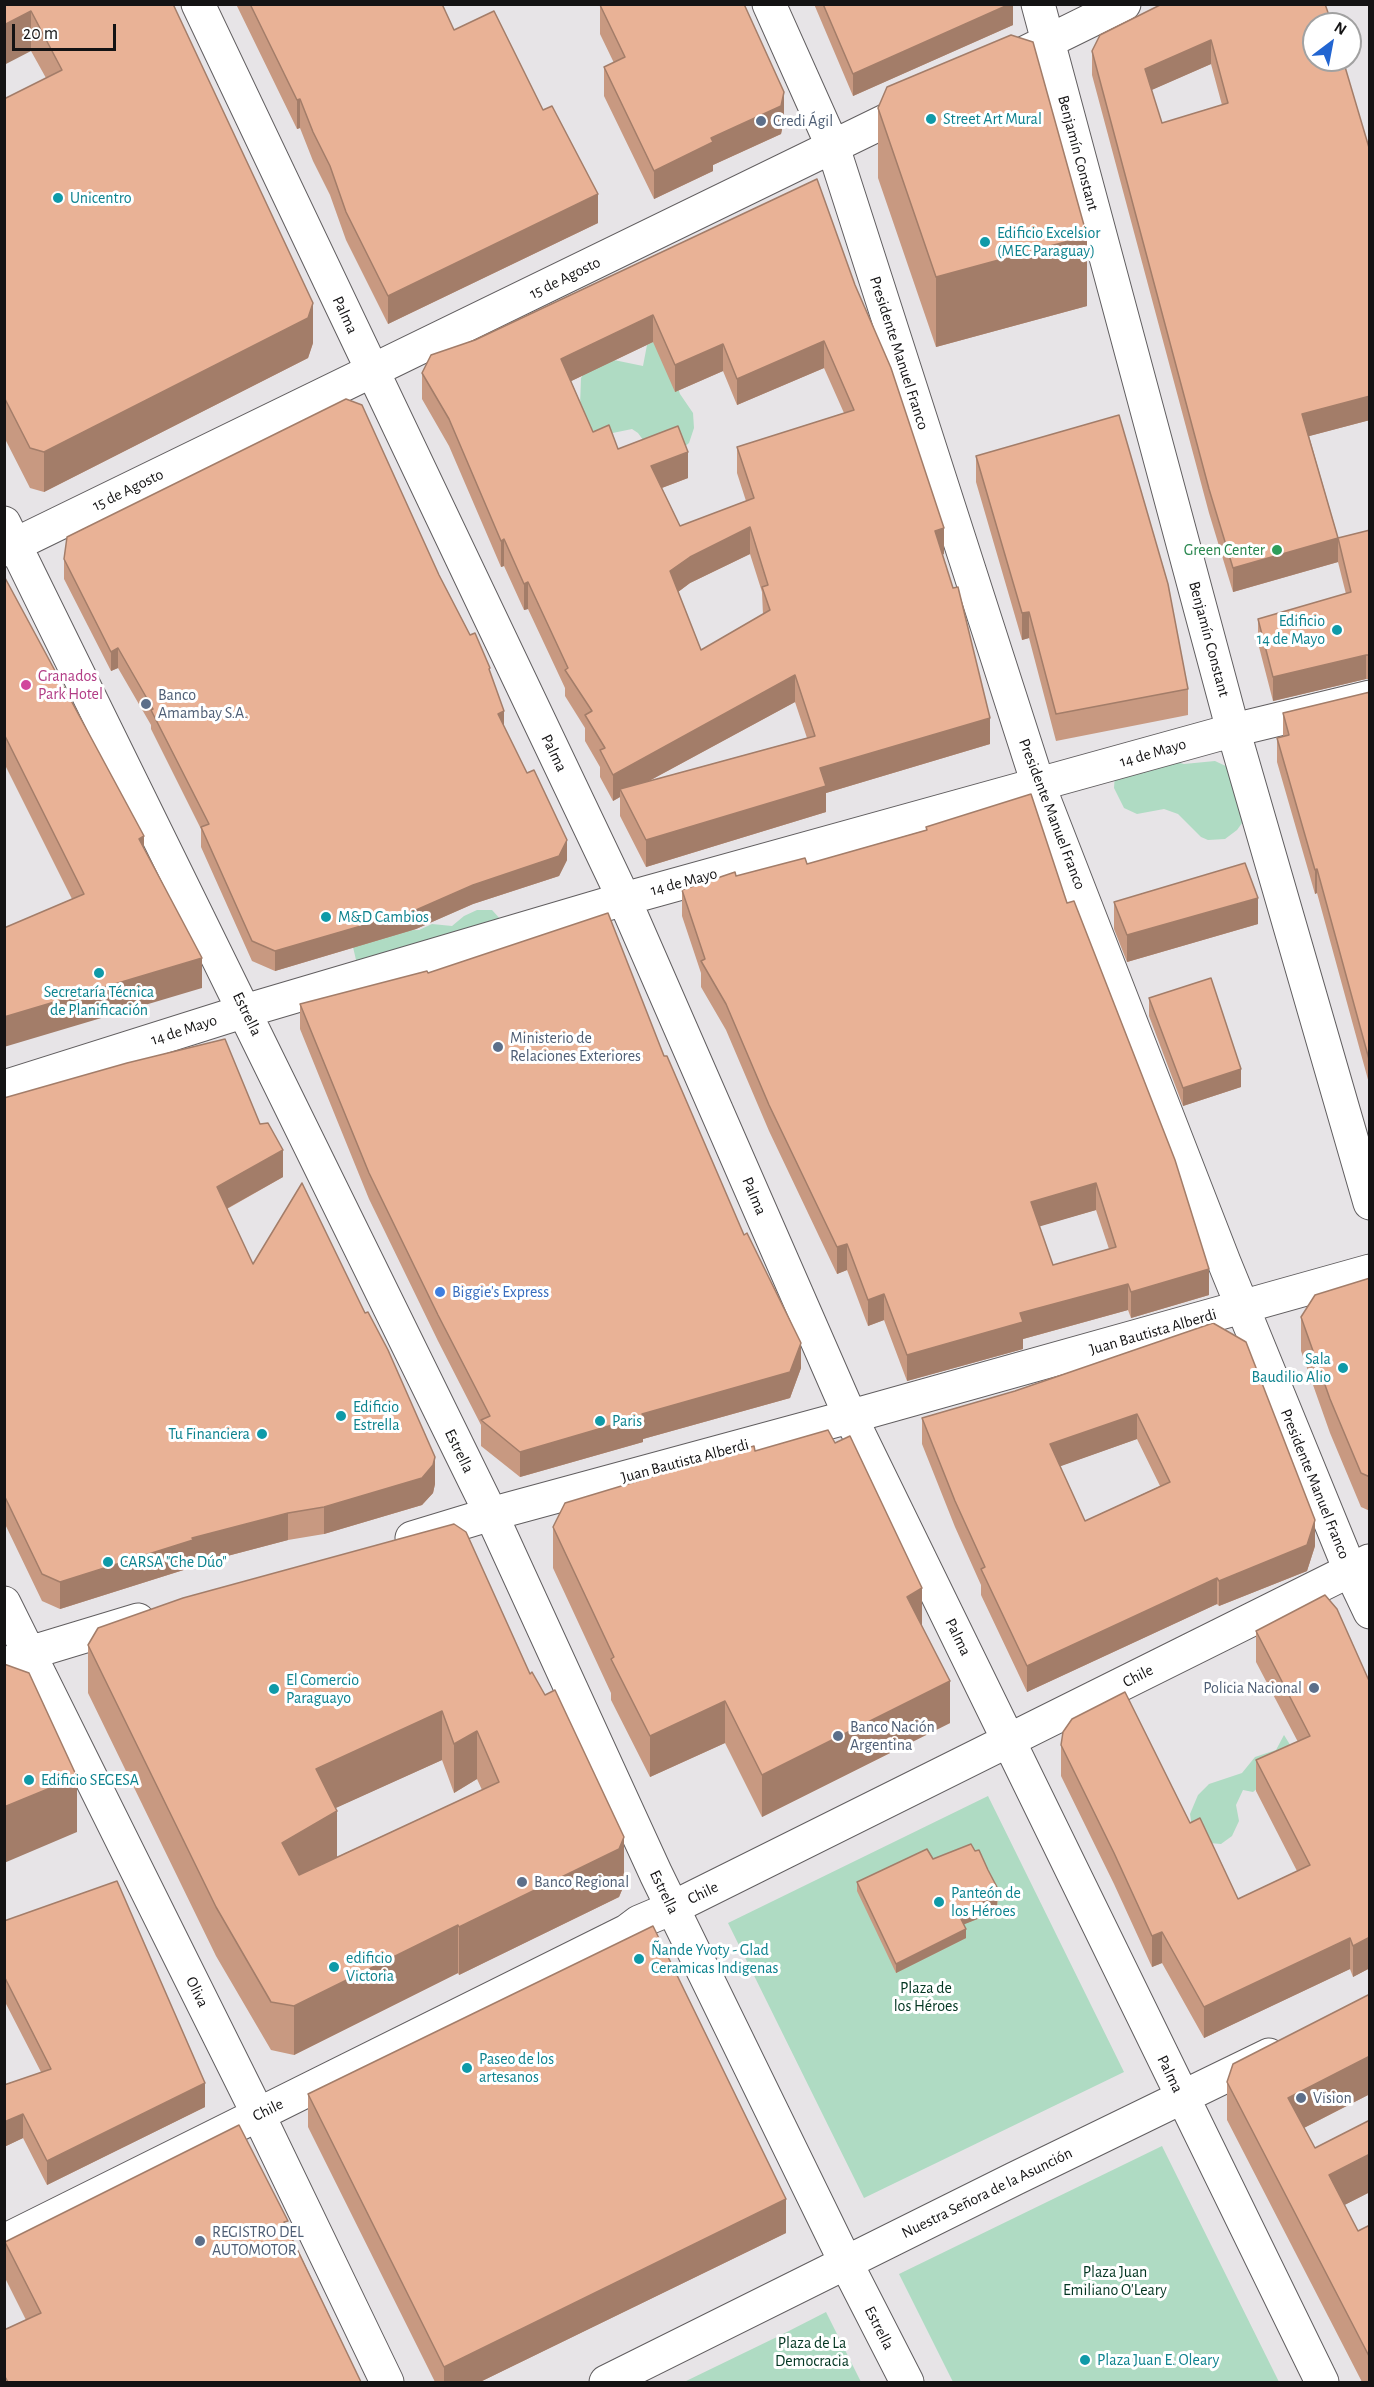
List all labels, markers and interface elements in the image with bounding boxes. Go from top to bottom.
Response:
scale bar [15,12,118,50]
north arrow [1302,12,1362,72]
text: N [1332,19,1349,38]
text: 20 m [23,25,58,43]
street label: Benjamín Constant [1053,93,1103,213]
place label: Street Art Mural [943,109,1042,129]
place label: Credi Ágil [773,111,833,131]
marker: Street Art Mural [924,112,938,126]
marker: Credi Ágil [754,114,768,128]
place label: Unicentro [70,188,132,208]
marker: Unicentro [51,191,65,205]
place label: Edificio Excelsior (MEC Paraguay) [997,223,1100,261]
marker: Edificio Excelsior (MEC Paraguay) [978,235,992,249]
street label: 15 de Agosto [526,253,604,303]
street label: Presidente Manuel Franco [865,274,933,432]
street label: Palma [328,293,362,337]
street label: 15 de Agosto [89,465,167,515]
place label: Green Center [1184,540,1265,560]
marker: Green Center [1270,543,1284,557]
street label: Benjamín Constant [1184,579,1234,699]
place label: Edificio 14 de Mayo [1257,611,1325,649]
marker: Edificio 14 de Mayo [1330,623,1344,637]
place label: Granados Park Hotel [38,666,103,704]
marker: Granados Park Hotel [19,678,33,692]
place label: Banco Amambay S.A. [158,685,248,723]
marker: Banco Amambay S.A. [139,697,153,711]
street label: Palma [537,731,571,775]
street label: 14 de Mayo [1118,734,1188,772]
street label: Presidente Manuel Franco [1014,736,1090,892]
street label: 14 de Mayo [649,864,719,900]
place label: M&D Cambios [338,907,429,927]
marker: M&D Cambios [319,910,333,924]
marker: Secretaría Técnica de Planificación [92,966,106,980]
place label: Secretaría Técnica de Planificación [44,982,154,1020]
street label: Estrella [228,989,266,1039]
street label: 14 de Mayo [149,1010,219,1050]
place label: Ministerio de Relaciones Exteriores [510,1028,641,1066]
marker: Ministerio de Relaciones Exteriores [491,1040,505,1054]
street label: Palma [737,1174,771,1218]
place label: Biggie's Express [452,1282,549,1302]
marker: Biggie's Express [433,1285,447,1299]
street label: Juan Bautista Alberdi [1087,1305,1219,1359]
place label: Sala Baudilio Alio [1251,1349,1331,1387]
marker: Sala Baudilio Alio [1336,1361,1350,1375]
place label: Edificio Estrella [353,1397,400,1435]
street label: Presidente Manuel Franco [1276,1406,1354,1562]
marker: Edificio Estrella [334,1409,348,1423]
place label: Paris [612,1411,642,1431]
marker: Paris [593,1414,607,1428]
place label: Tu Financiera [168,1424,250,1444]
street label: Estrella [440,1426,478,1476]
marker: Tu Financiera [255,1427,269,1441]
street label: Juan Bautista Alberdi [619,1435,751,1487]
place label: CARSA "Che Dúo" [120,1552,227,1572]
marker: CARSA "Che Dúo" [101,1555,115,1569]
street label: Palma [941,1615,975,1659]
street label: Chile [1119,1660,1157,1692]
place label: El Comercio Paraguayo [286,1670,359,1708]
place label: Policia Nacional [1203,1678,1302,1698]
marker: Policia Nacional [1307,1681,1321,1695]
marker: El Comercio Paraguayo [267,1682,281,1696]
place label: Banco Nación Argentina [850,1717,935,1755]
marker: Banco Nación Argentina [831,1729,845,1743]
place label: Edificio SEGESA [41,1770,139,1790]
marker: Edificio SEGESA [22,1773,36,1787]
street label: Estrella [645,1867,683,1917]
place label: Banco Regional [534,1872,629,1892]
marker: Banco Regional [515,1875,529,1889]
street label: Chile [684,1877,722,1909]
place label: Panteón de los Héroes [951,1883,1021,1921]
marker: Panteón de los Héroes [932,1895,946,1909]
place label: Ñande Yvoty - Glad Ceramicas Indigenas [651,1940,779,1978]
place label: edificio Victoria [346,1948,394,1986]
marker: Ñande Yvoty - Glad Ceramicas Indigenas [632,1952,646,1966]
marker: edificio Victoria [327,1960,341,1974]
street label: Oliva [181,1973,213,2011]
park label: Plaza de los Héroes [894,1978,958,2016]
place label: Paseo de los artesanos [479,2049,554,2087]
street label: Palma [1153,2052,1187,2096]
marker: Paseo de los artesanos [460,2061,474,2075]
place label: Vision [1313,2088,1352,2108]
marker: Vision [1294,2091,1308,2105]
street label: Chile [249,2094,287,2126]
street label: Nuestra Señora de la Asunción [898,2143,1076,2243]
place label: REGISTRO DEL AUTOMOTOR [212,2222,304,2260]
marker: REGISTRO DEL AUTOMOTOR [193,2234,207,2248]
park label: Plaza Juan Emiliano O'Leary [1063,2262,1167,2300]
street label: Estrella [860,2303,898,2353]
park label: Plaza de La Democracia [775,2333,849,2371]
place label: Plaza Juan E. Oleary [1097,2350,1219,2370]
marker: Plaza Juan E. Oleary [1078,2353,1092,2367]

